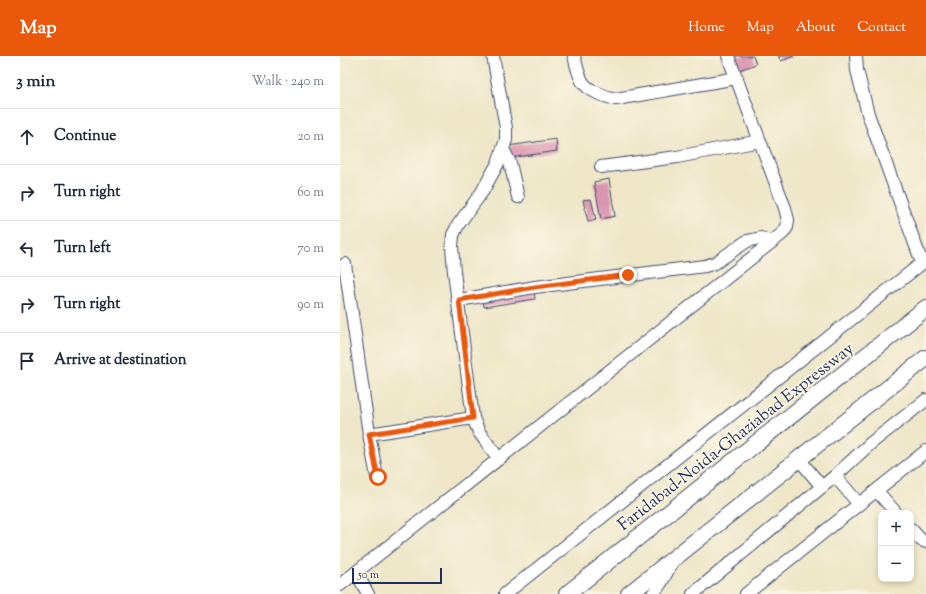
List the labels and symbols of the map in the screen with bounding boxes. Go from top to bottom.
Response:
route end [619,266,637,284]
street label: Faridabad-Noida-Ghaziabad Expressway [613,337,860,537]
route start [369,468,387,486]
scale bar [352,566,442,585]

